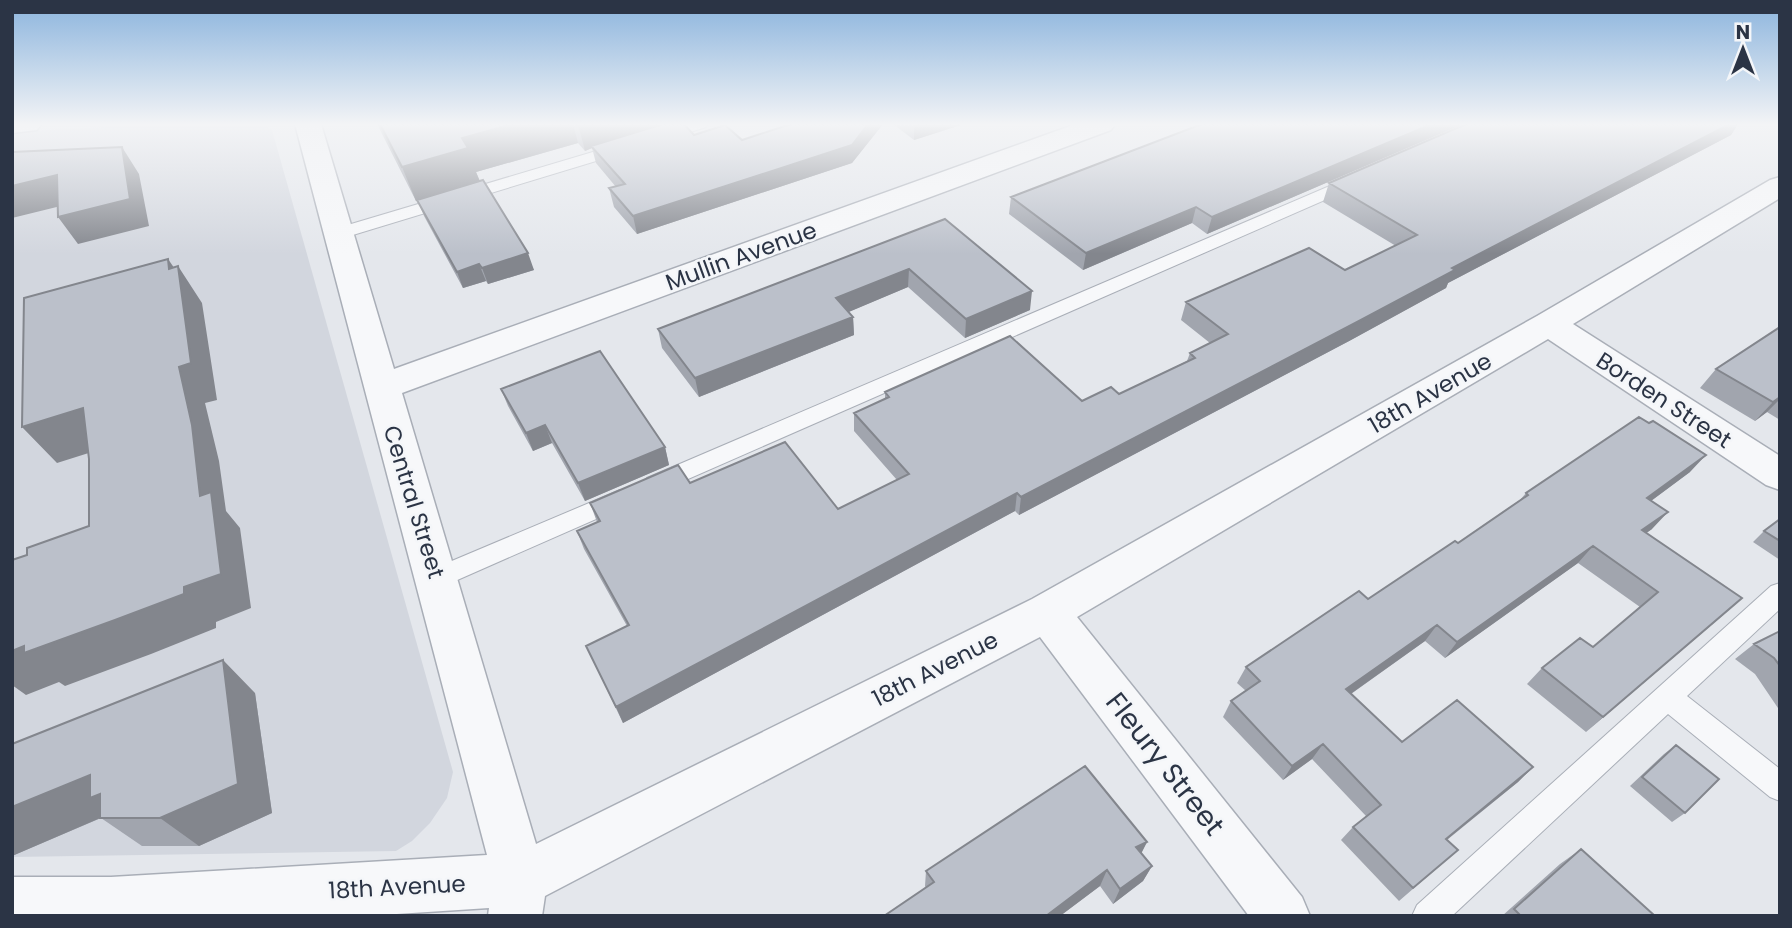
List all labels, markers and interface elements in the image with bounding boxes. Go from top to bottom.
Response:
north arrow [1708,14,1778,84]
text: N [1736,19,1750,46]
street label: Mullin Avenue [661,214,821,298]
street label: Borden Street [1590,344,1738,456]
street label: 18th Avenue [1362,345,1498,441]
street label: Central Street [376,422,452,582]
street label: 18th Avenue [866,624,1004,714]
street label: Fleury Street [1097,684,1233,844]
street label: 18th Avenue [328,867,466,907]

